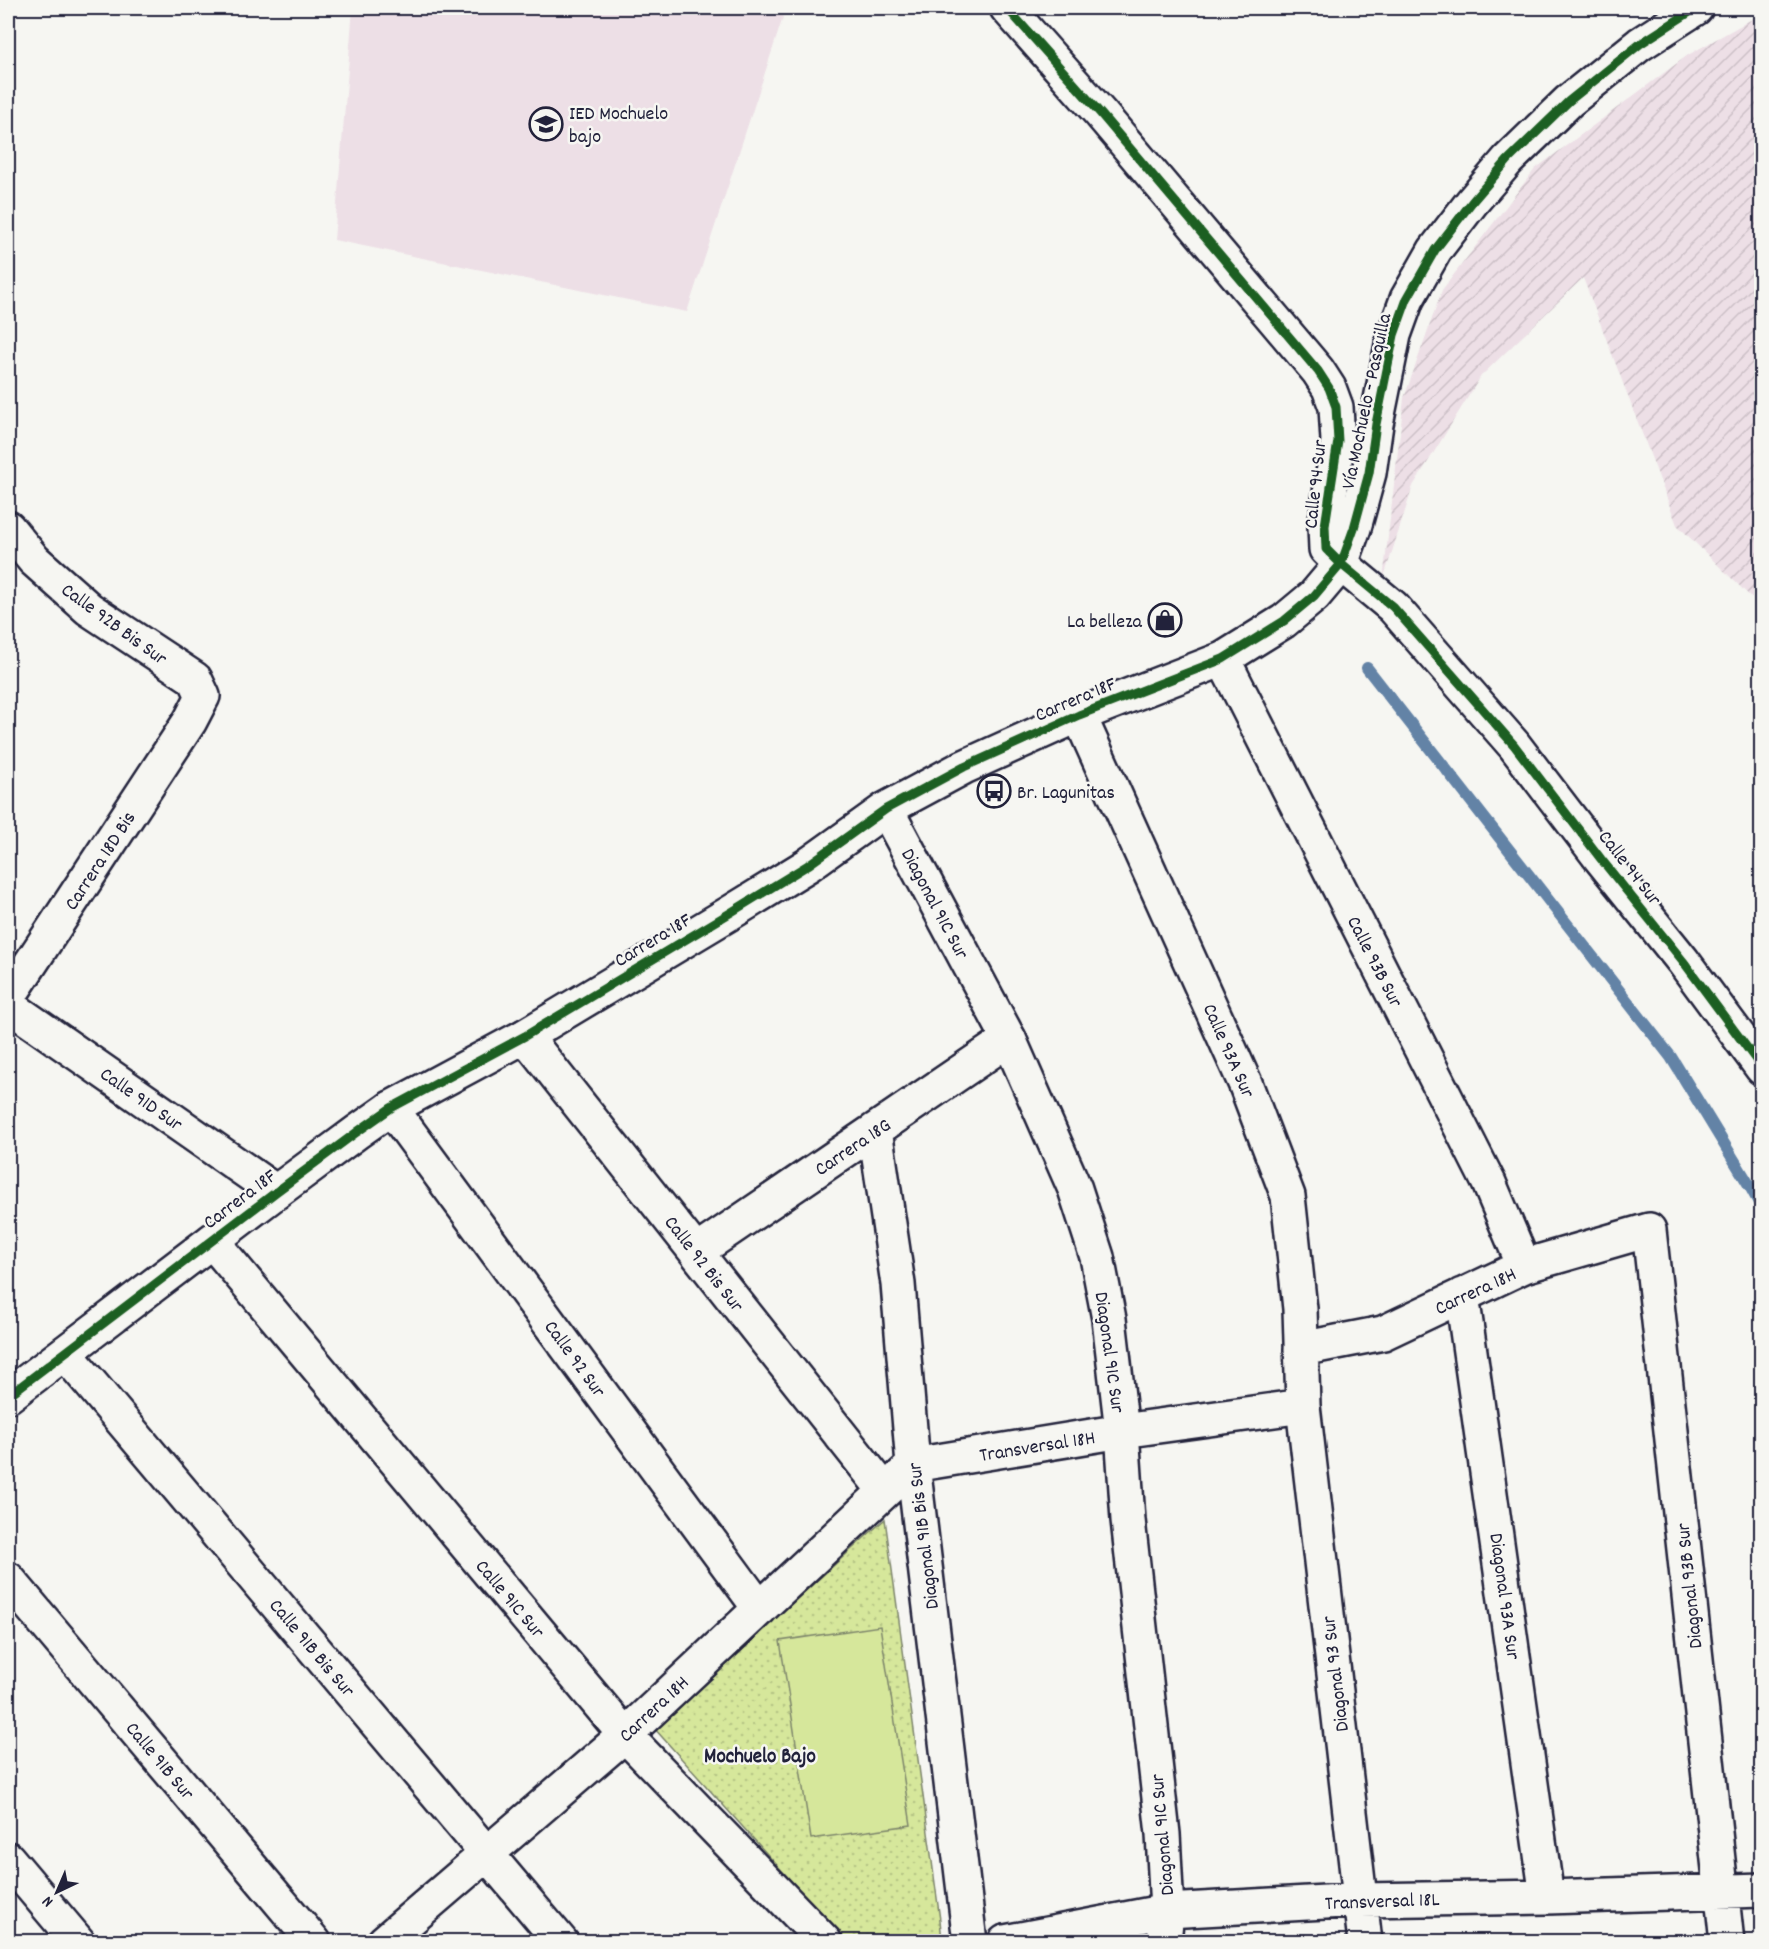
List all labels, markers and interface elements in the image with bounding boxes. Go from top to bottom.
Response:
place label: IED Mochuelo bajo [569,101,668,152]
school or university icon: IED Mochuelo bajo [528,106,564,142]
street label: Vía Mochuelo - Pasquilla [1336,311,1400,492]
street label: Calle 94 Sur [1298,438,1336,530]
street label: Calle 92B Bis Sur [54,577,173,674]
shop icon: La belleza [1147,602,1183,638]
place label: La belleza [1067,609,1143,637]
street label: Carrera 18F [1031,671,1121,730]
bus stop icon: Br. Lagunitas [976,773,1012,809]
place label: Br. Lagunitas [1017,780,1115,808]
street label: Carrera 18D Bis [59,807,144,917]
street label: Calle 94 Sur [1590,825,1667,913]
street label: Diagonal 91C Sur [892,844,975,965]
street label: Carrera 18F [610,907,698,976]
street label: Calle 93B Sur [1338,912,1409,1013]
street label: Calle 93A Sur [1194,1000,1261,1103]
street label: Calle 91D Sur [93,1062,188,1140]
street label: Carrera 18G [810,1113,897,1184]
street label: Carrera 18F [198,1163,283,1237]
street label: Calle 92 Bis Sur [656,1211,750,1319]
street label: Carrera 18H [1431,1262,1522,1324]
street label: Diagonal 91C Sur [1086,1290,1130,1415]
street label: Calle 92 Sur [536,1315,612,1405]
street label: Transversal 18H [978,1425,1097,1471]
street label: Diagonal 91B Bis Sur [902,1460,948,1611]
street label: Diagonal 93B Sur [1670,1521,1711,1650]
street label: Diagonal 93A Sur [1480,1531,1526,1662]
street label: Calle 91C Sur [467,1555,550,1646]
street label: Calle 91B Bis Sur [261,1594,361,1705]
street label: Diagonal 93 Sur [1316,1614,1358,1733]
street label: Carrera 18H [614,1670,696,1750]
street label: Calle 91B Sur [118,1717,200,1808]
district label: Mochuelo Bajo [704,1743,816,1773]
street label: Diagonal 91C Sur [1145,1772,1183,1897]
north arrow [27,1862,87,1922]
street label: Transversal 18L [1324,1887,1440,1919]
text: N [37,1890,59,1912]

